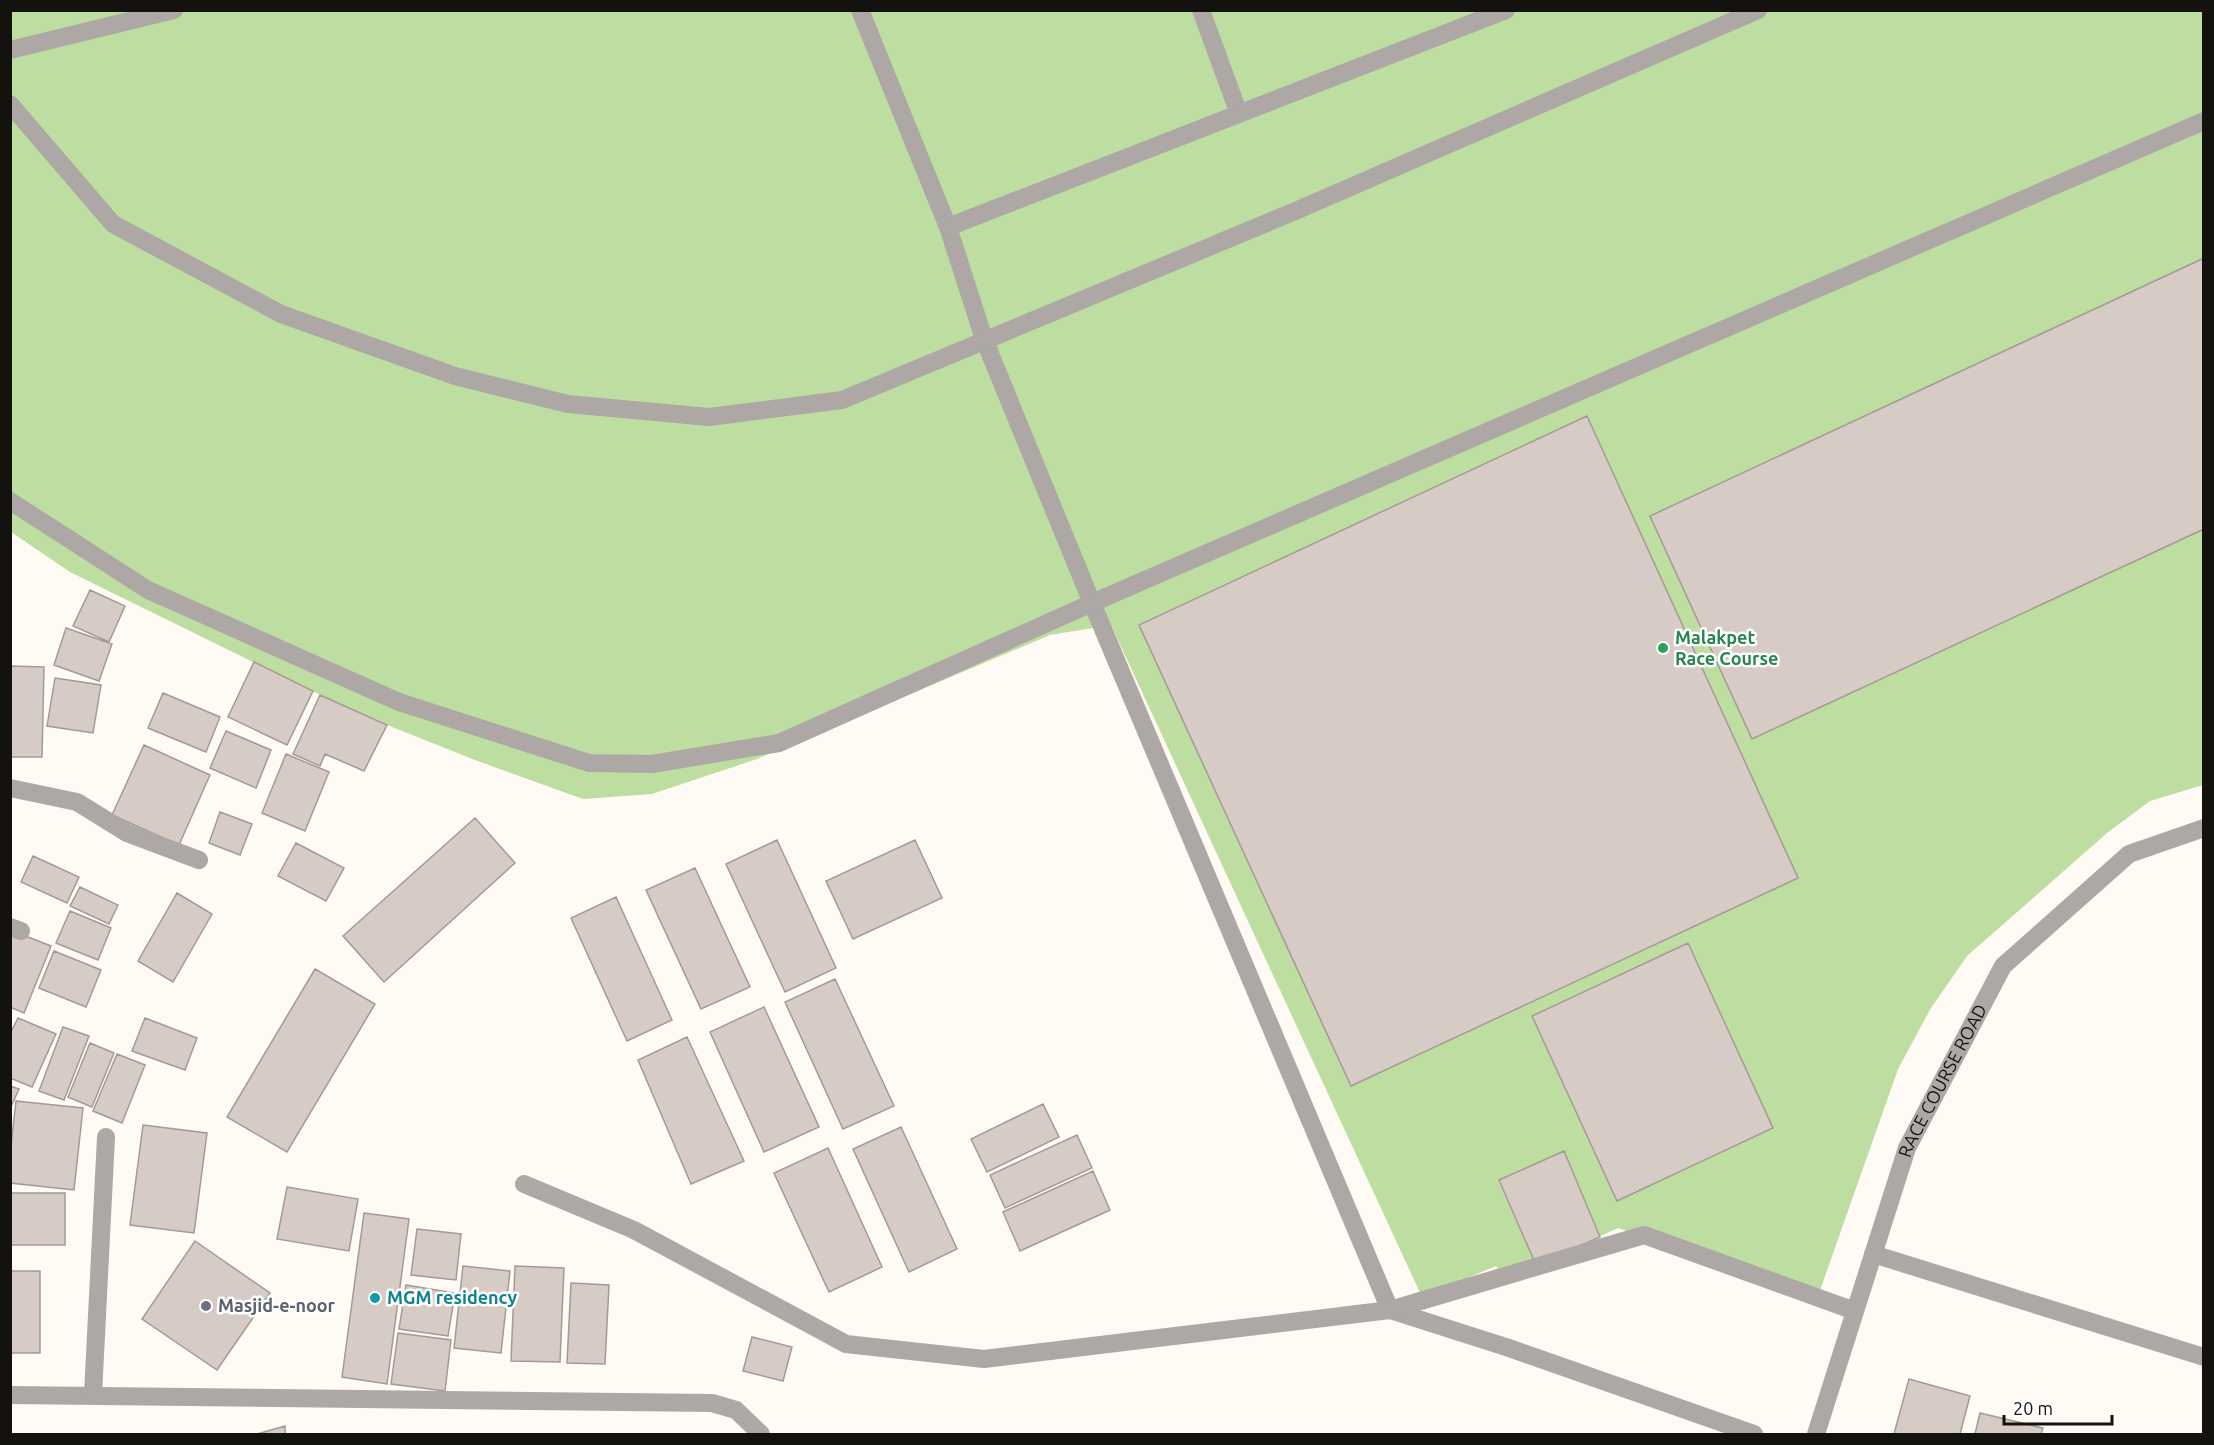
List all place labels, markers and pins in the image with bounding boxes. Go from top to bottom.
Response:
place label: Malakpet Race Course [1675,627,1778,668]
marker: Malakpet Race Course [1656,641,1670,655]
place label: MGM residency [387,1287,518,1307]
marker: MGM residency [368,1291,382,1305]
place label: Masjid-e-noor [218,1295,336,1315]
marker: Masjid-e-noor [199,1299,213,1313]

